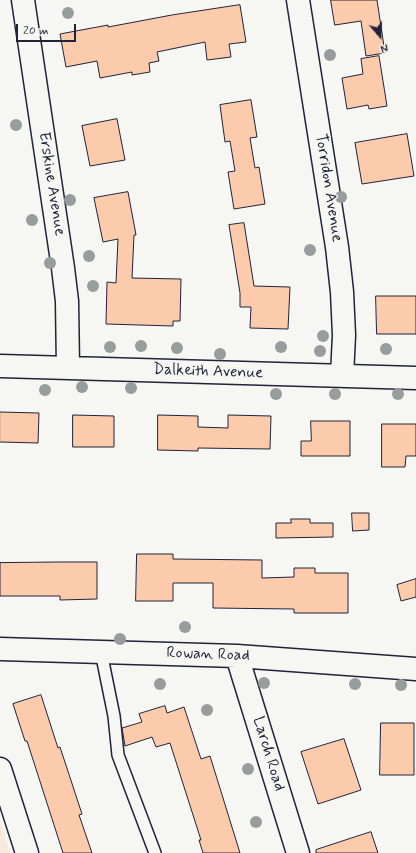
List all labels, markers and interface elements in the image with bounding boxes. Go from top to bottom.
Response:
scale bar [18,16,78,42]
north arrow [360,16,400,56]
text: 20 m [23,23,49,39]
text: N [378,40,390,55]
street label: Erskine Avenue [33,131,69,237]
street label: Torridon Avenue [310,133,346,243]
street label: Dalkeith Avenue [153,360,263,384]
street label: Rowan Road [166,644,250,666]
street label: Larch Road [248,714,288,794]

